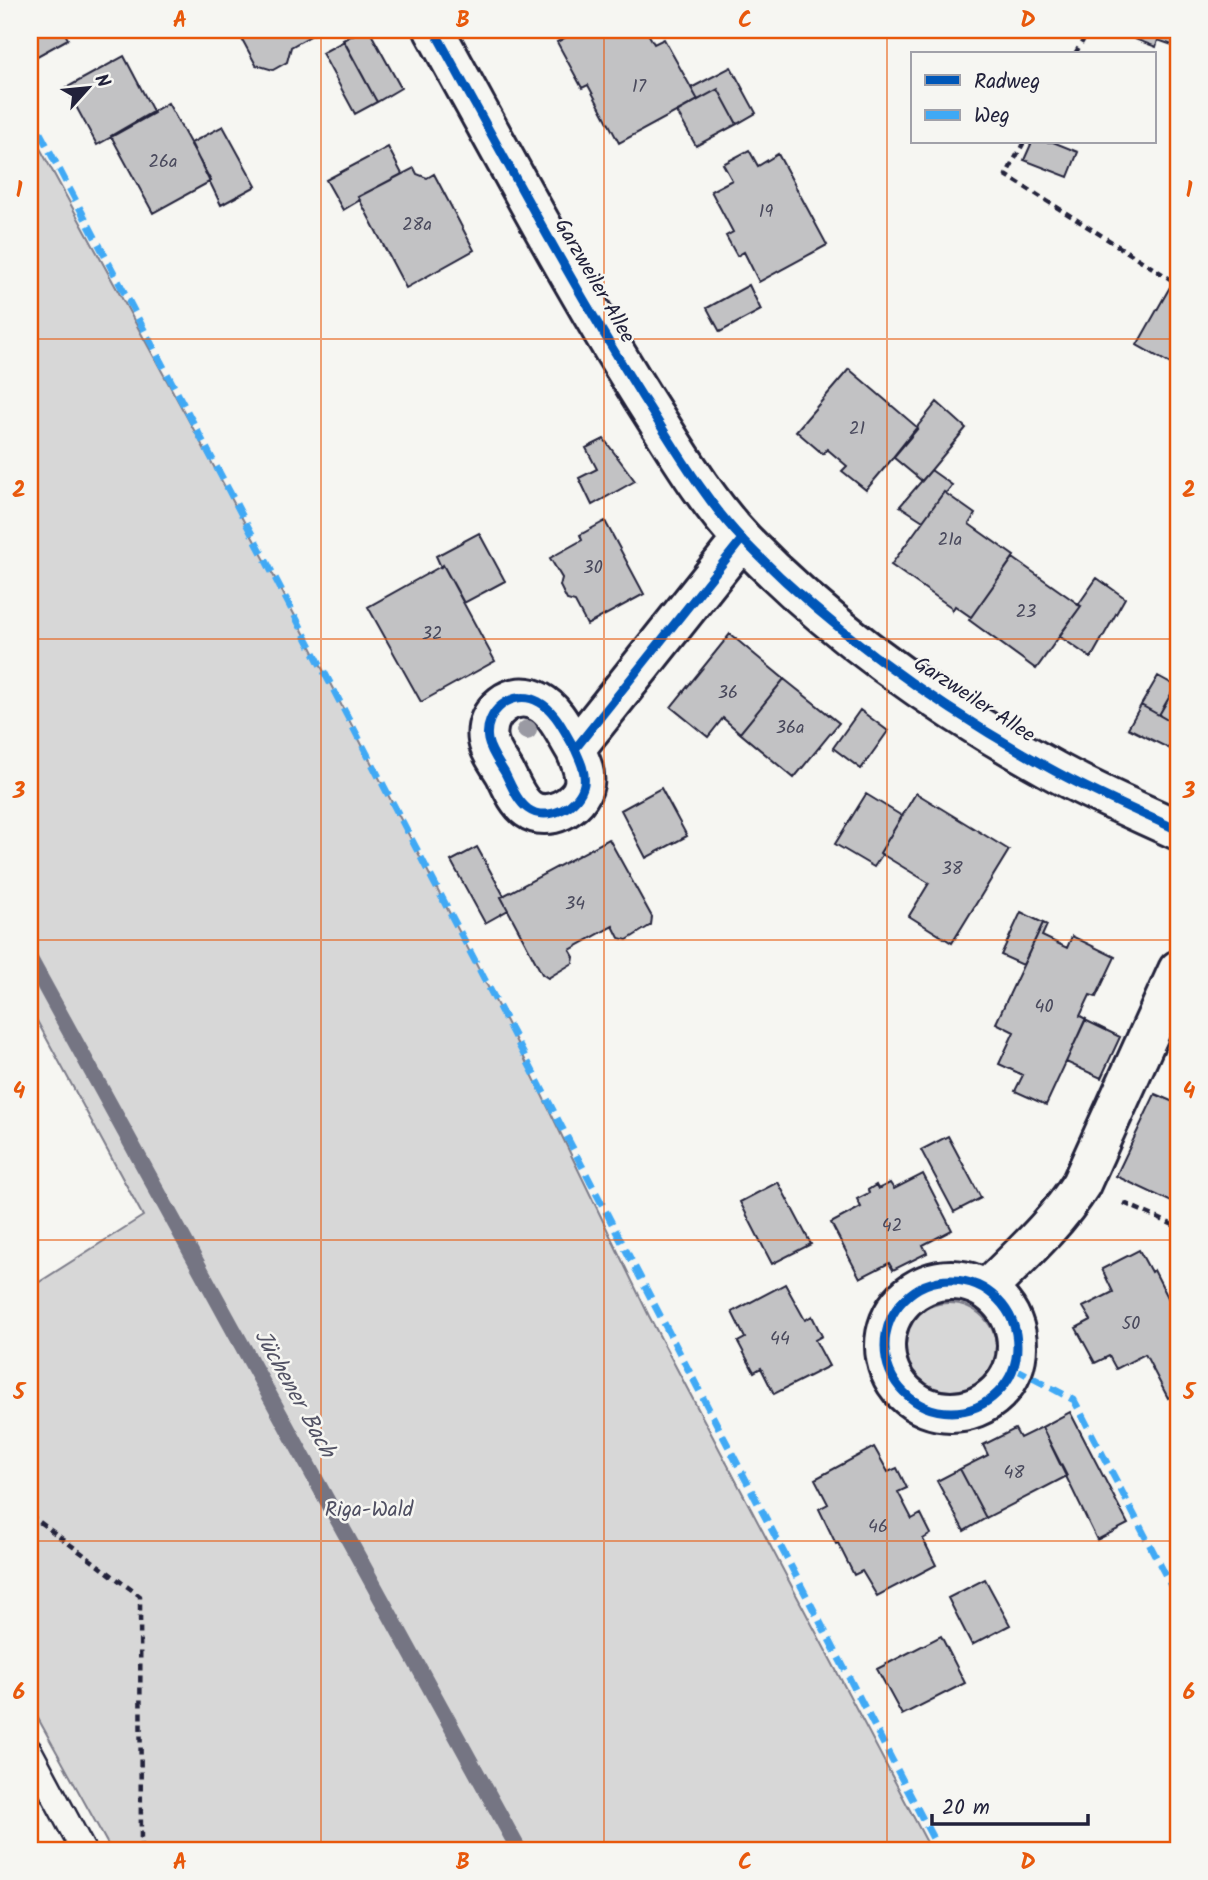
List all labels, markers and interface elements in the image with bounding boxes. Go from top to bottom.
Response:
text: A [173,3,187,39]
text: B [456,3,470,39]
text: C [738,3,752,39]
text: D [1020,3,1036,39]
north arrow [52,52,122,122]
legend [911,52,1156,144]
text: Radweg [974,66,1040,99]
text: N [85,69,117,93]
house number: 17 [632,73,647,102]
text: Weg [974,100,1010,133]
house number: 26a [149,148,177,177]
text: 1 [16,173,23,209]
text: 1 [1186,173,1193,209]
house number: 19 [759,198,773,227]
house number: 28a [402,211,432,240]
street label: Garzweiler Allee [545,212,643,350]
house number: 21 [849,415,865,444]
text: 2 [12,473,26,509]
text: 2 [1182,473,1196,509]
house number: 21a [938,526,962,555]
house number: 30 [583,554,603,583]
house number: 23 [1016,598,1036,627]
house number: 32 [422,620,442,649]
street label: Garzweiler Allee [907,648,1042,752]
house number: 36 [718,679,738,708]
house number: 36a [776,714,804,743]
text: 3 [12,774,26,810]
text: 3 [1182,774,1196,810]
house number: 38 [941,855,963,884]
house number: 34 [565,890,585,919]
house number: 40 [1035,993,1053,1022]
text: 4 [13,1074,26,1110]
text: 4 [1183,1074,1196,1110]
house number: 42 [882,1212,902,1241]
house number: 50 [1122,1310,1140,1339]
water label: Jüchener Bach [244,1323,345,1466]
house number: 44 [770,1325,790,1354]
text: 5 [12,1375,27,1411]
text: 5 [1182,1375,1197,1411]
house number: 48 [1004,1459,1025,1488]
park label: Riga-Wald [325,1494,414,1527]
house number: 46 [868,1513,888,1542]
text: 6 [13,1675,25,1711]
text: 6 [1183,1675,1195,1711]
scale bar [932,1782,1087,1826]
text: 20 m [942,1792,990,1825]
text: A [173,1845,187,1880]
text: B [456,1845,470,1880]
text: C [738,1845,752,1880]
text: D [1020,1845,1036,1880]

